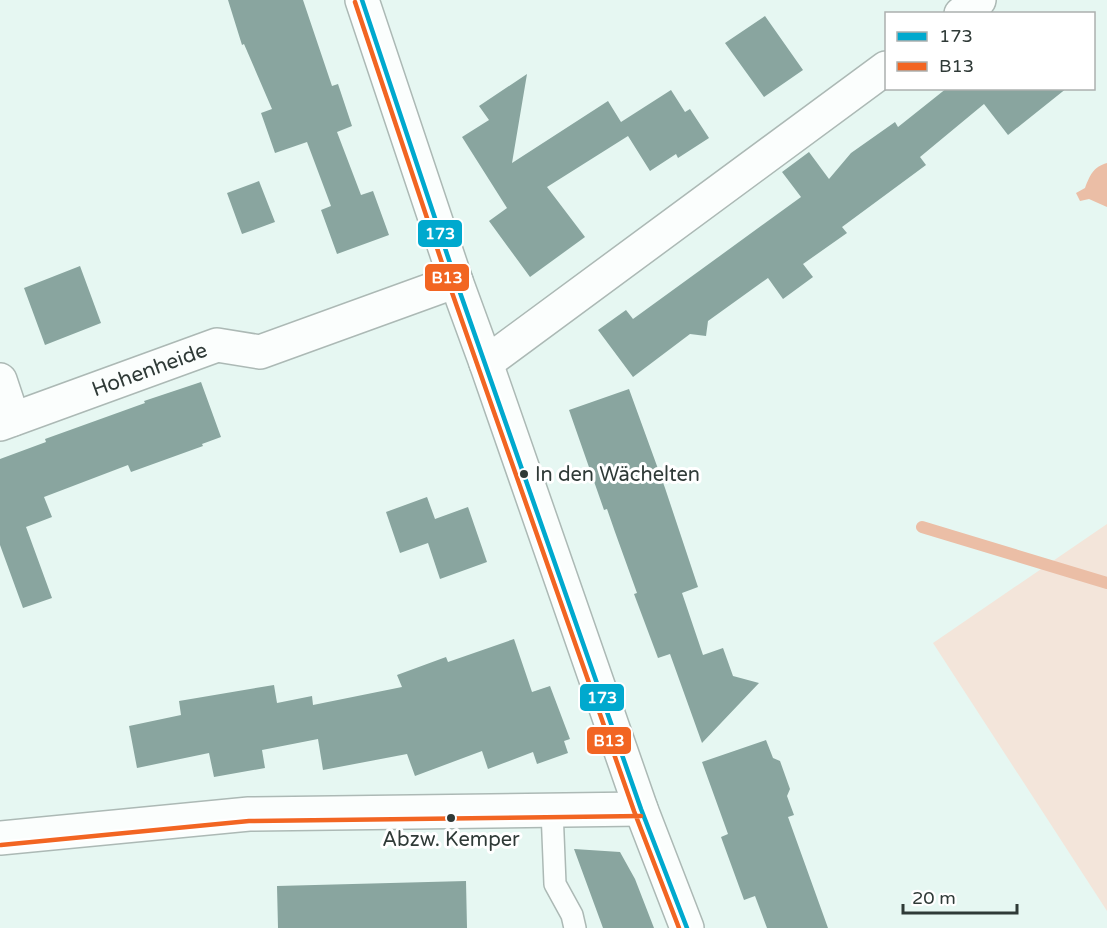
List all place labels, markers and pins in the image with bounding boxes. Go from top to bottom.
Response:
place label: In den Wächelten [535,463,700,487]
marker: In den Wächelten [518,468,530,480]
marker: Abzw. Kemper [445,812,457,824]
place label: Abzw. Kemper [382,828,520,852]

